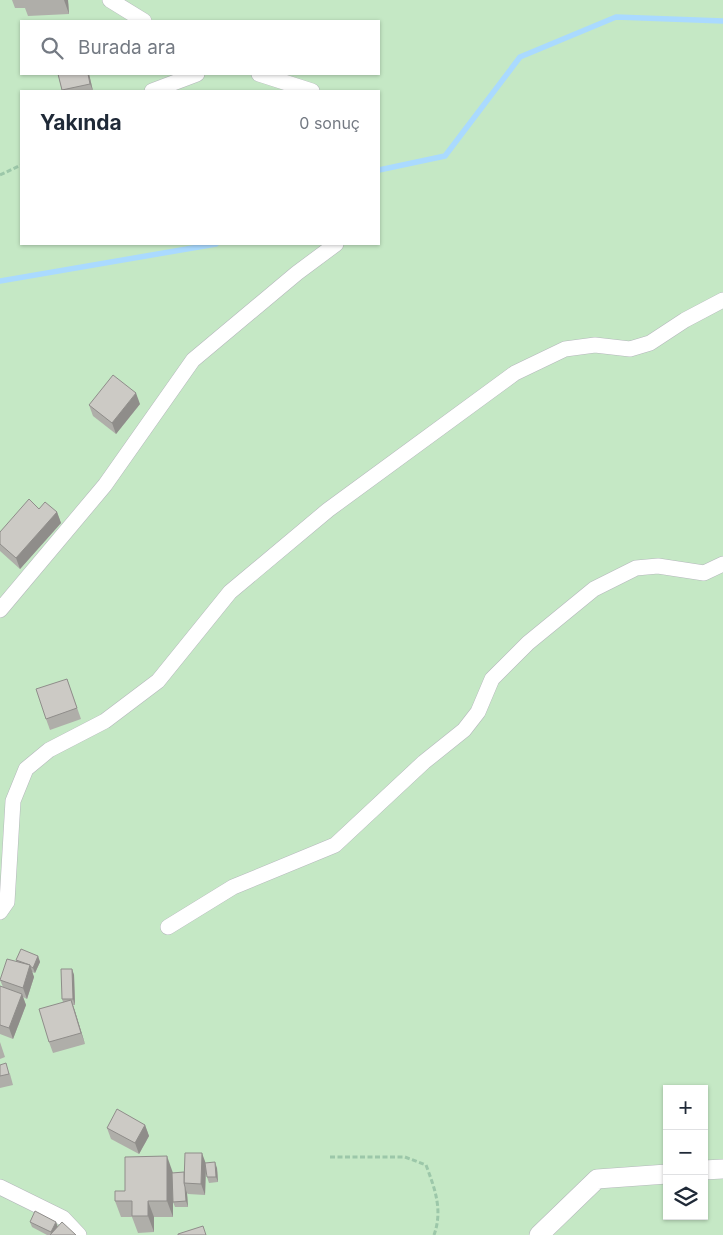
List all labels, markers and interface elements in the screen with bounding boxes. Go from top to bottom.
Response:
search box [20,20,380,75]
icon: search [38,34,66,62]
text: Burada ara [78,36,176,59]
text: Yakında [40,110,122,135]
text: 0 sonuç [299,113,360,133]
map controls [663,1085,708,1220]
button: + [663,1085,708,1130]
button: − [663,1130,708,1175]
button: layers [663,1175,708,1220]

